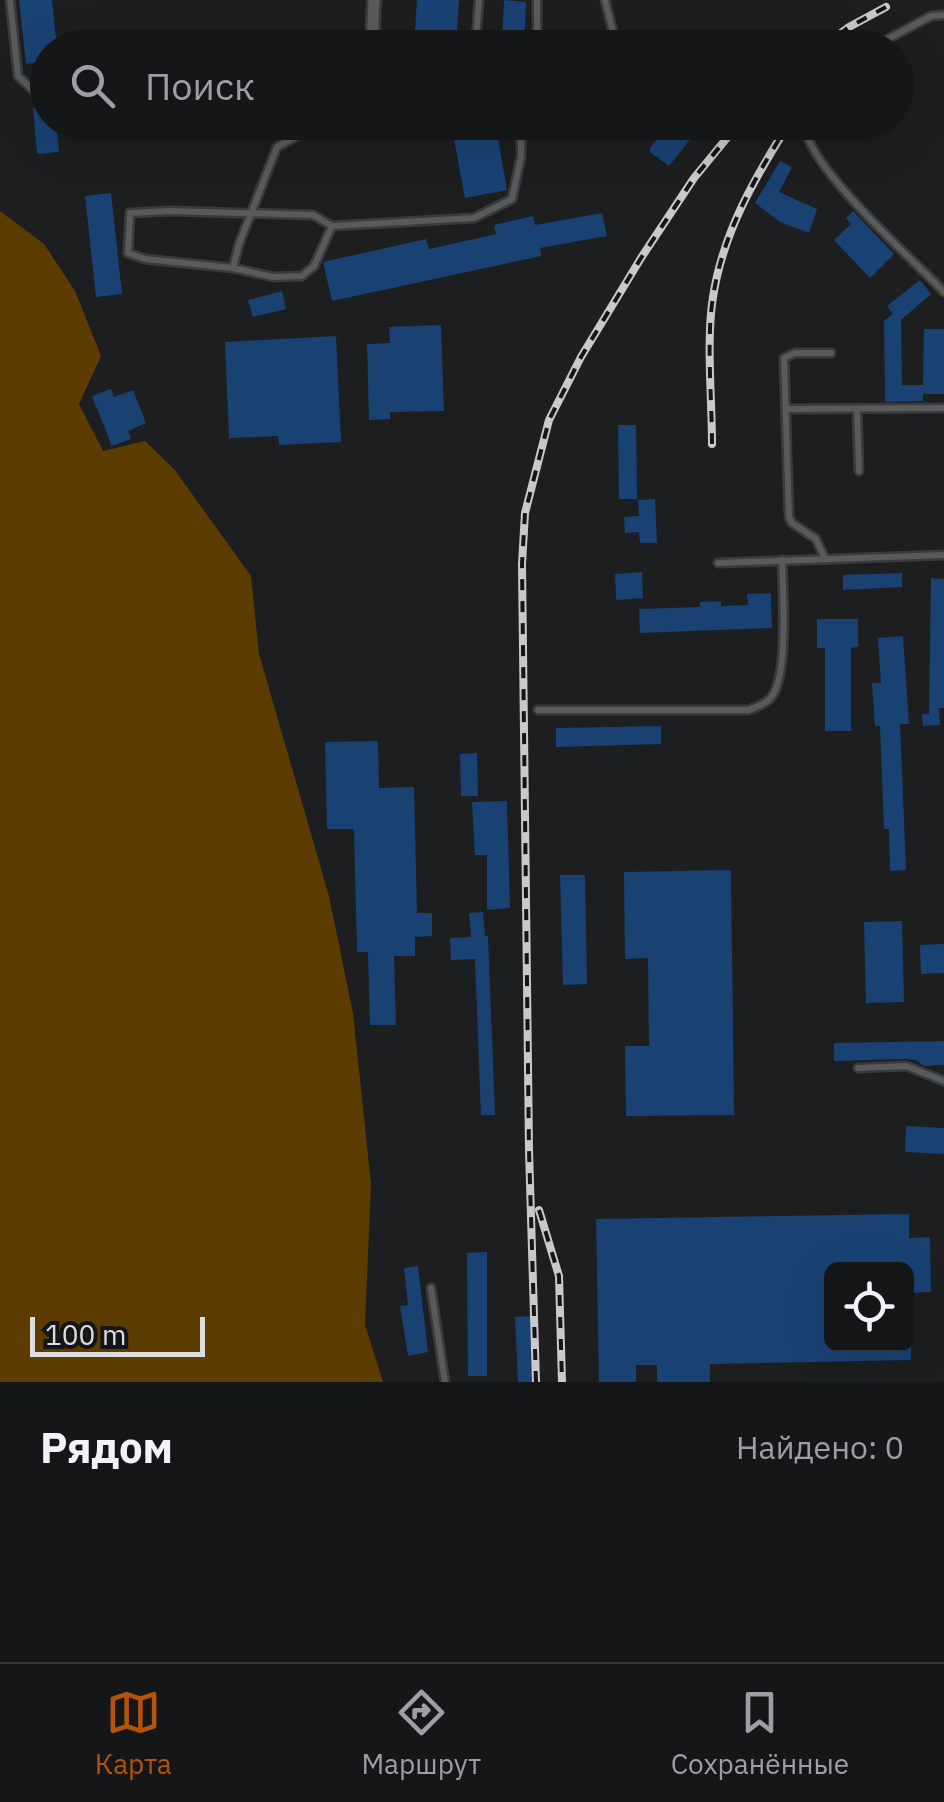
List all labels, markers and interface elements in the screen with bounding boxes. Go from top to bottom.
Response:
search box [30,30,914,140]
icon: search [65,58,120,113]
text: Поиск [145,61,255,110]
map controls [824,1262,914,1352]
button: locate [824,1262,914,1352]
scale bar [30,1312,205,1356]
text: 100 m [45,1316,126,1353]
text: Рядом [40,1420,173,1475]
text: Найдено: 0 [736,1426,904,1468]
tab: Карта [95,1685,172,1782]
tab: Маршрут [361,1685,481,1782]
tab: Сохранённые [671,1685,849,1782]

